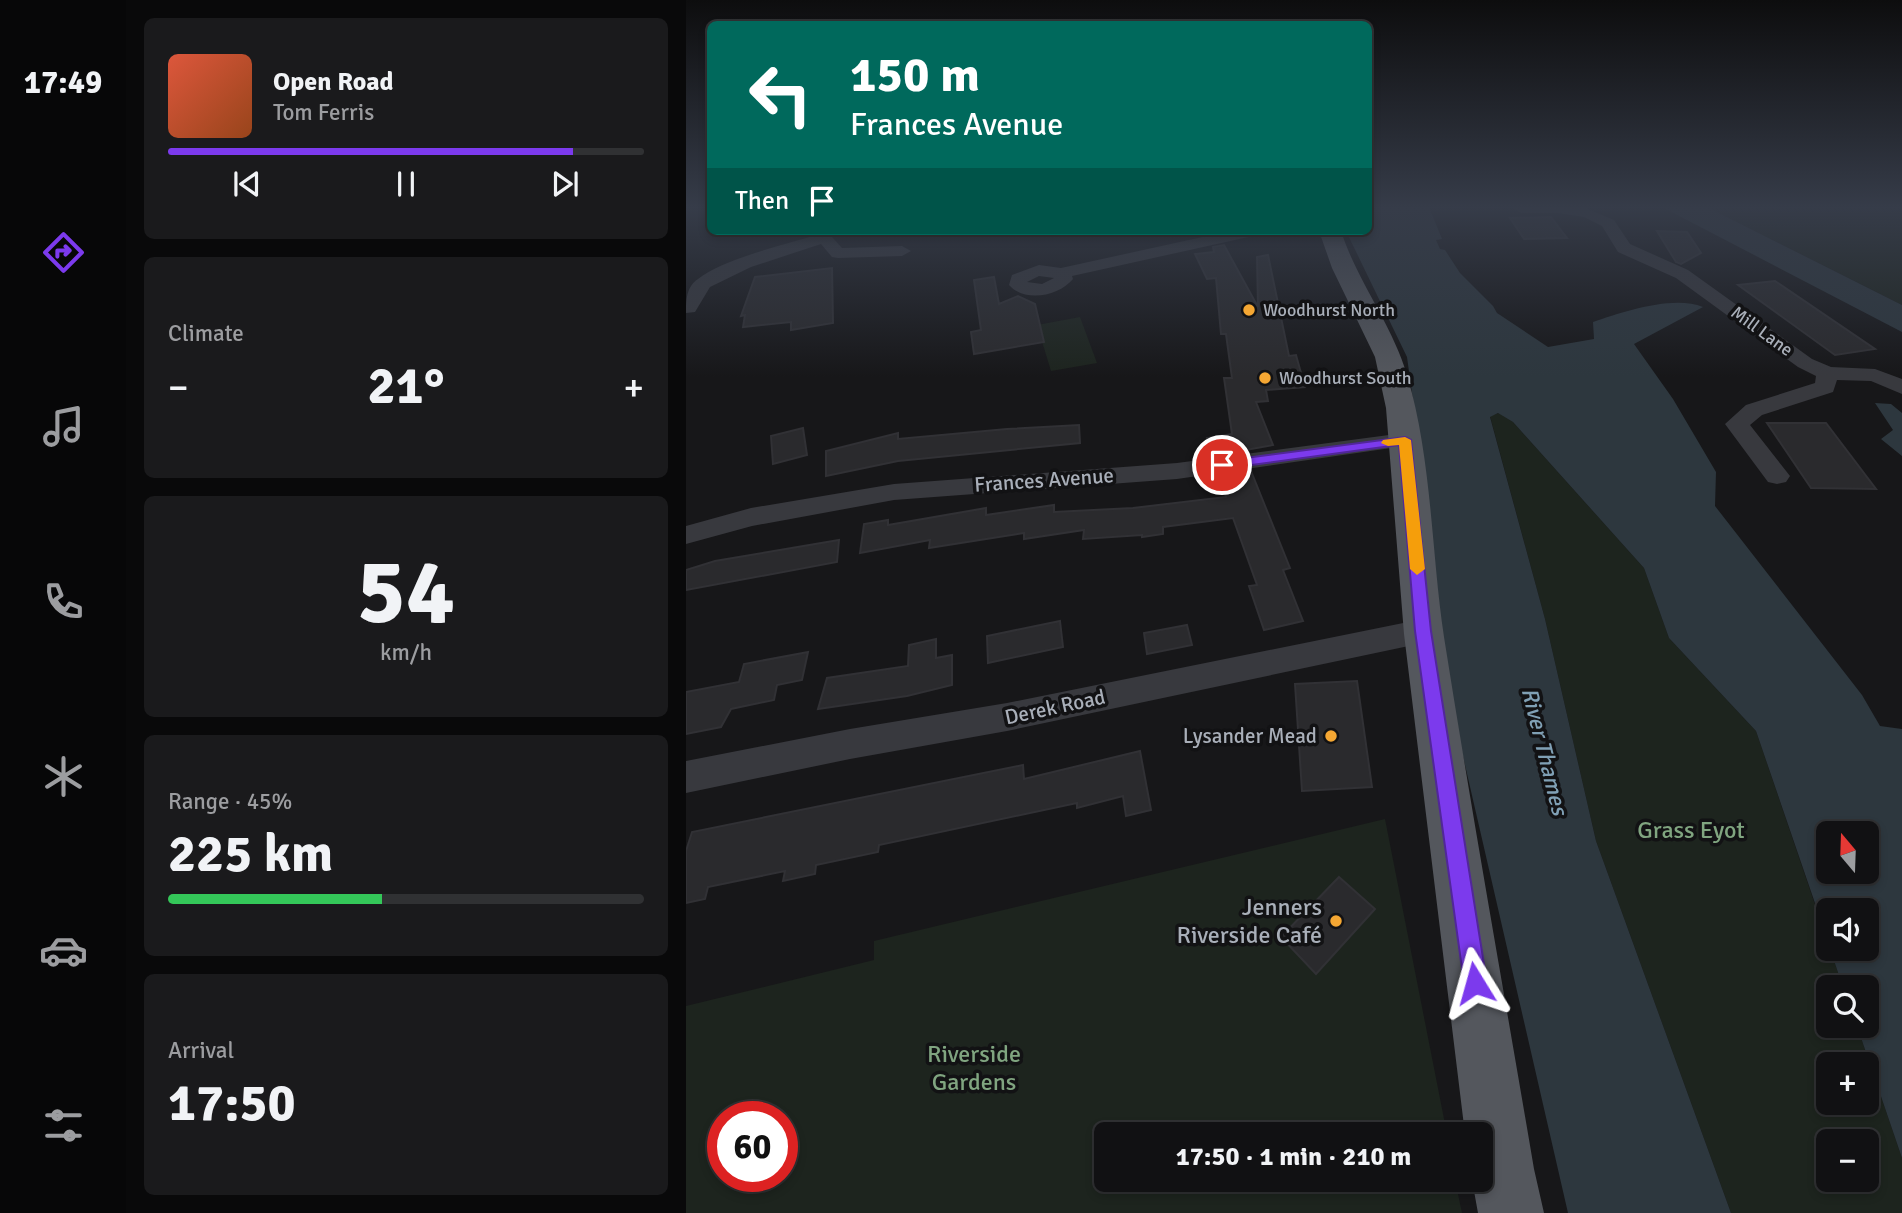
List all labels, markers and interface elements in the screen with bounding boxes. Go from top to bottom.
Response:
text: 150 m [850,45,980,105]
icon: left [735,49,826,140]
text: 17:49 [24,63,102,102]
text: Open Road [273,66,394,98]
text: Tom Ferris [273,98,374,127]
text: Frances Avenue [850,105,1063,144]
icon: previous [228,165,266,203]
icon: pause [387,165,425,203]
icon: next [546,165,584,203]
icon: arrive [803,182,841,220]
text: Then [735,185,789,217]
icon: directions [39,228,88,277]
place label: Woodhurst North [1263,299,1395,321]
street label: Mill Lane [1727,301,1797,361]
marker: Woodhurst North [1241,302,1257,318]
text: Climate [168,319,244,348]
text: 21° [368,354,444,418]
text: − [168,364,189,411]
text: + [623,364,644,411]
place label: Woodhurst South [1279,367,1412,389]
marker: Woodhurst South [1257,370,1273,386]
icon: music [39,402,88,451]
pin [1192,435,1252,495]
icon: arrive [1203,446,1241,484]
street label: Frances Avenue [973,462,1115,498]
text: 54 [357,536,455,649]
icon: phone [39,577,88,626]
text: km/h [380,638,432,667]
street label: Derek Road [1002,684,1108,730]
water label: River Thames [1515,684,1575,820]
place label: Lysander Mead [1183,723,1317,749]
marker: Lysander Mead [1323,728,1339,744]
icon: climate [39,752,88,801]
text: Range · 45% [168,787,292,816]
park label: Grass Eyot [1637,815,1745,845]
north arrow [1816,821,1880,884]
map controls [1816,821,1879,1192]
text: 225 km [168,822,333,886]
place label: Jenners Riverside Café [1176,892,1322,950]
button: sound [1816,898,1879,961]
marker: Jenners Riverside Café [1328,913,1344,929]
icon: car [39,926,88,975]
position arrow [1438,946,1512,1020]
button: search [1816,975,1879,1038]
text: Arrival [168,1036,234,1065]
park label: Riverside Gardens [927,1039,1021,1097]
button: + [1816,1052,1879,1115]
text: 17:50 [168,1071,296,1135]
icon: filters [39,1101,88,1150]
speed limit sign: 60 [707,1101,798,1192]
button: − [1816,1129,1879,1192]
text: 17:50 · 1 min · 210 m [1176,1141,1411,1173]

